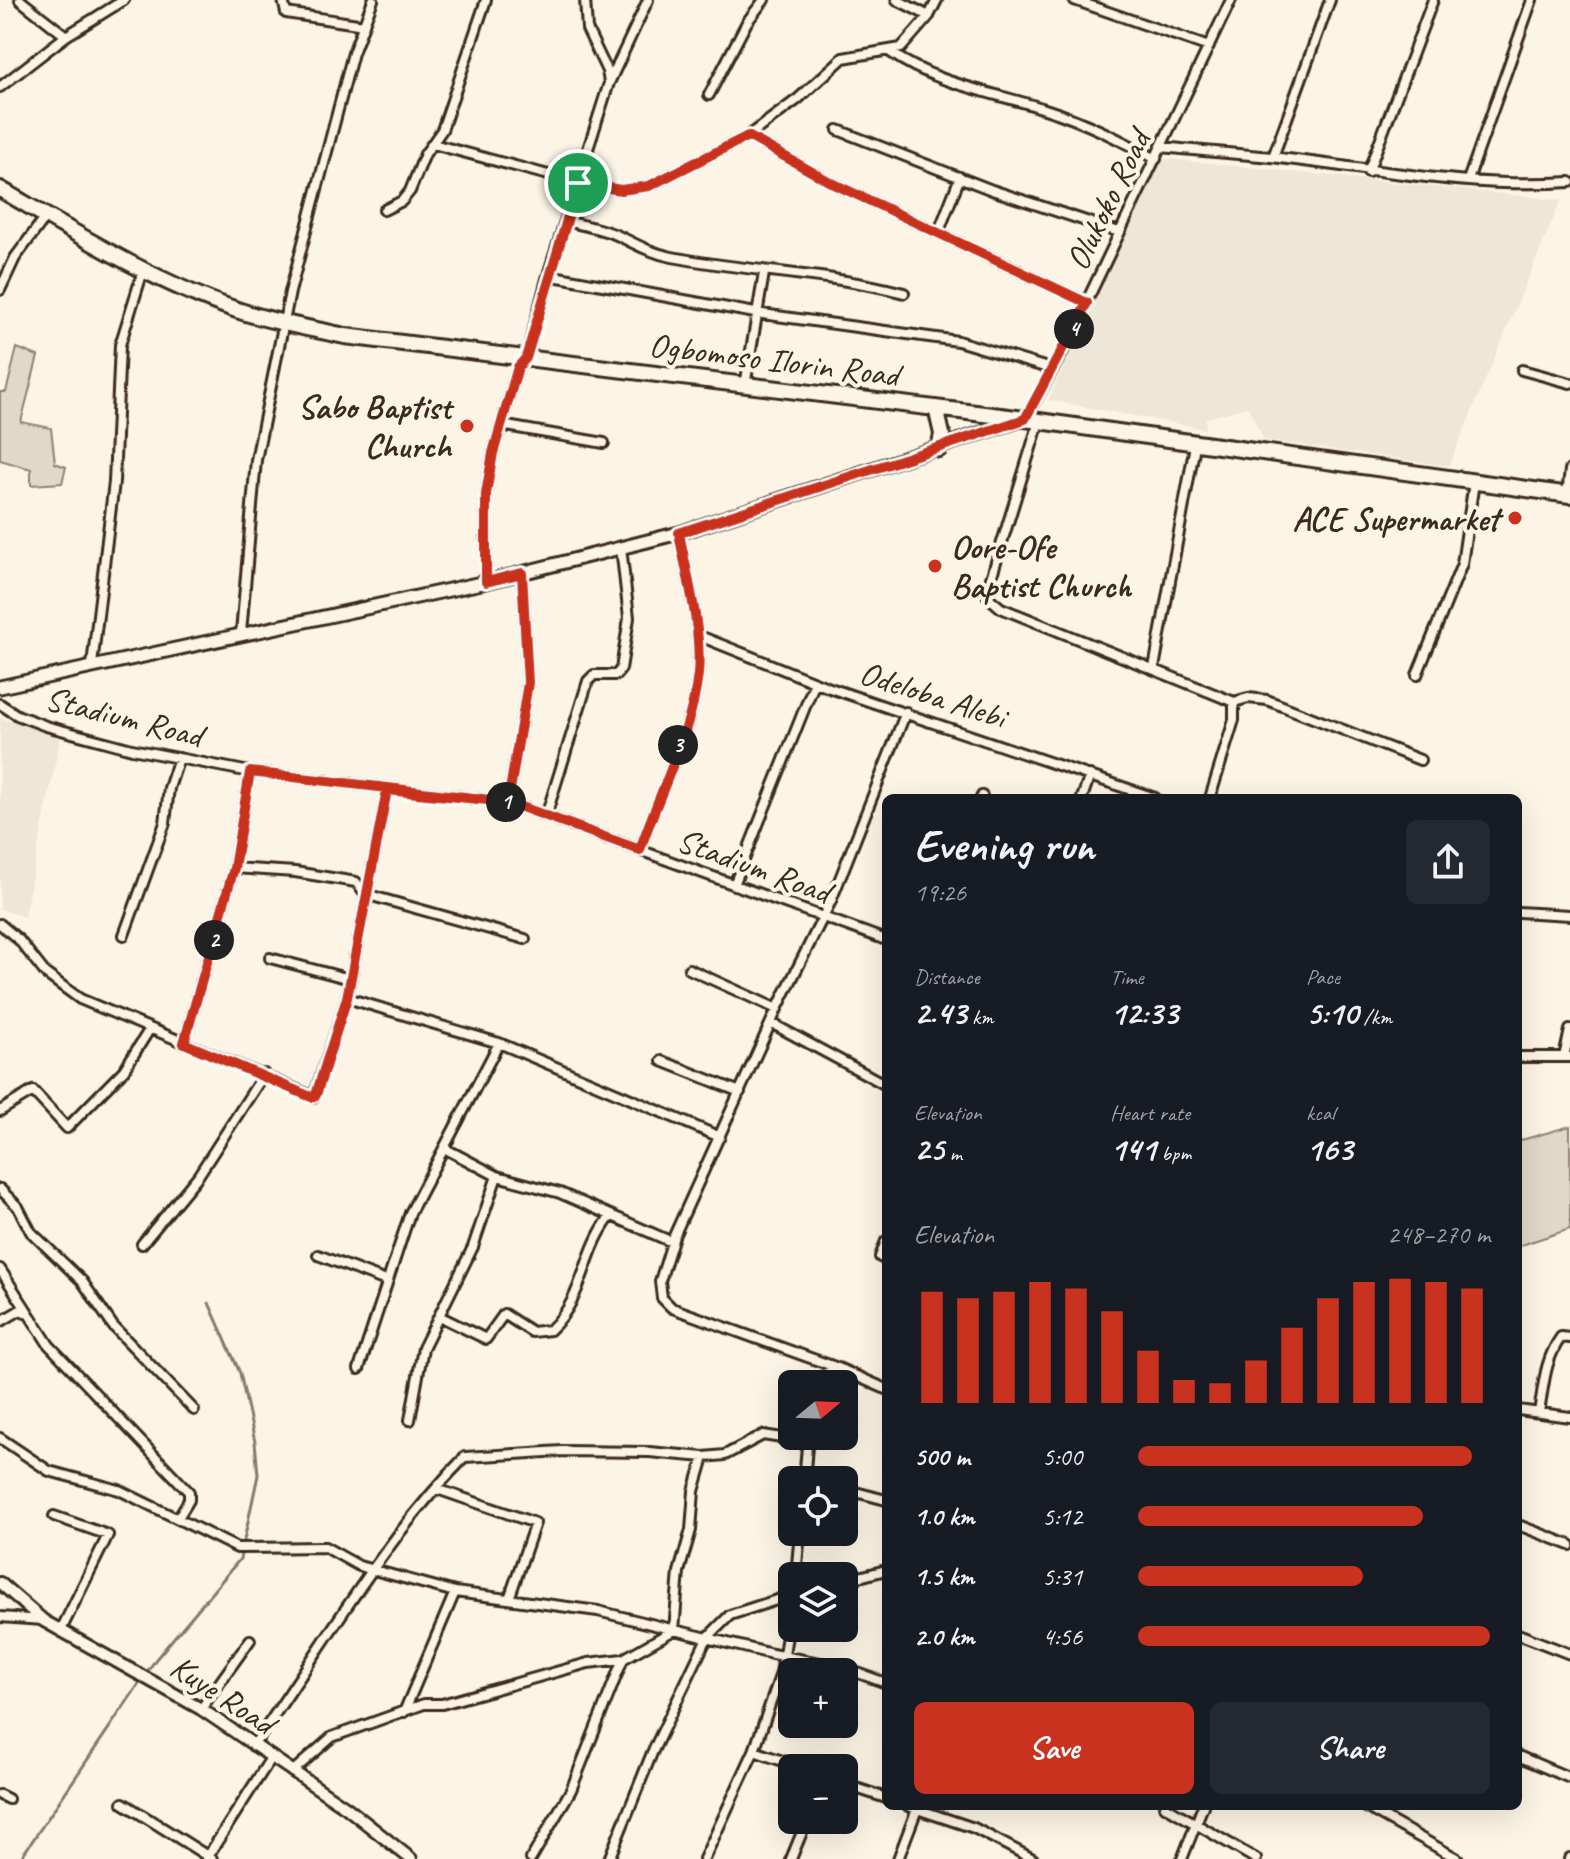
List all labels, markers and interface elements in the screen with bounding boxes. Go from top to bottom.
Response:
street label: Olukoko Road [1055,119,1162,277]
pin [544,149,612,217]
icon: arrive [556,161,600,205]
pin: 4 [1054,309,1094,349]
text: 4 [1069,315,1079,343]
street label: Ogbomoso Ilorin Road [647,323,907,397]
place label: Sabo Baptist Church [298,385,455,467]
marker: Sabo Baptist Church [458,417,476,435]
place label: ACE Supermarket [1293,497,1504,540]
marker: ACE Supermarket [1506,509,1524,527]
place label: Oore-Ofe Baptist Church [951,525,1132,607]
marker: Oore-Ofe Baptist Church [926,557,944,575]
street label: Odeloba Alebi [854,651,1015,739]
street label: Stadium Road [41,676,211,758]
pin: 3 [658,725,698,765]
text: 3 [673,731,683,759]
pin: 1 [486,782,526,822]
text: 1 [501,788,511,816]
street label: Stadium Road [671,818,841,915]
text: Evening run [914,818,1094,873]
button: share [1406,820,1490,904]
text: 19:26 [914,876,966,909]
pin: 2 [194,920,234,960]
text: 2 [209,926,219,954]
text: Distance [914,963,980,991]
text: Time [1110,963,1144,991]
text: Pace [1306,963,1340,991]
text: 2.43 [914,991,967,1034]
text: 12:33 [1110,991,1178,1034]
text: 5:10 [1306,991,1358,1034]
text: km [967,1003,993,1031]
text: /km [1358,1003,1392,1031]
text: Elevation [914,1099,982,1127]
text: Heart rate [1110,1099,1190,1127]
text: kcal [1306,1099,1335,1127]
text: 25 [914,1127,944,1170]
text: 141 [1110,1127,1156,1170]
text: 163 [1306,1127,1353,1170]
text: m [944,1139,962,1167]
text: bpm [1156,1139,1191,1167]
text: Elevation [914,1218,994,1251]
text: 248–270 m [1387,1218,1490,1251]
north arrow [778,1370,858,1450]
map controls [778,1370,858,1834]
text: 500 m [914,1440,970,1473]
text: 5:00 [1042,1440,1082,1473]
button: locate [778,1466,858,1546]
text: 1.0 km [914,1500,974,1533]
text: 5:12 [1042,1500,1082,1533]
text: 1.5 km [914,1560,974,1593]
text: 5:31 [1042,1560,1082,1593]
button: layers [778,1562,858,1642]
text: 2.0 km [914,1620,974,1653]
text: 4:56 [1042,1620,1082,1653]
street label: Kuye Road [163,1645,288,1747]
button: + [778,1658,858,1738]
button: Save [914,1702,1194,1794]
button: Share [1210,1702,1490,1794]
button: − [778,1754,858,1834]

